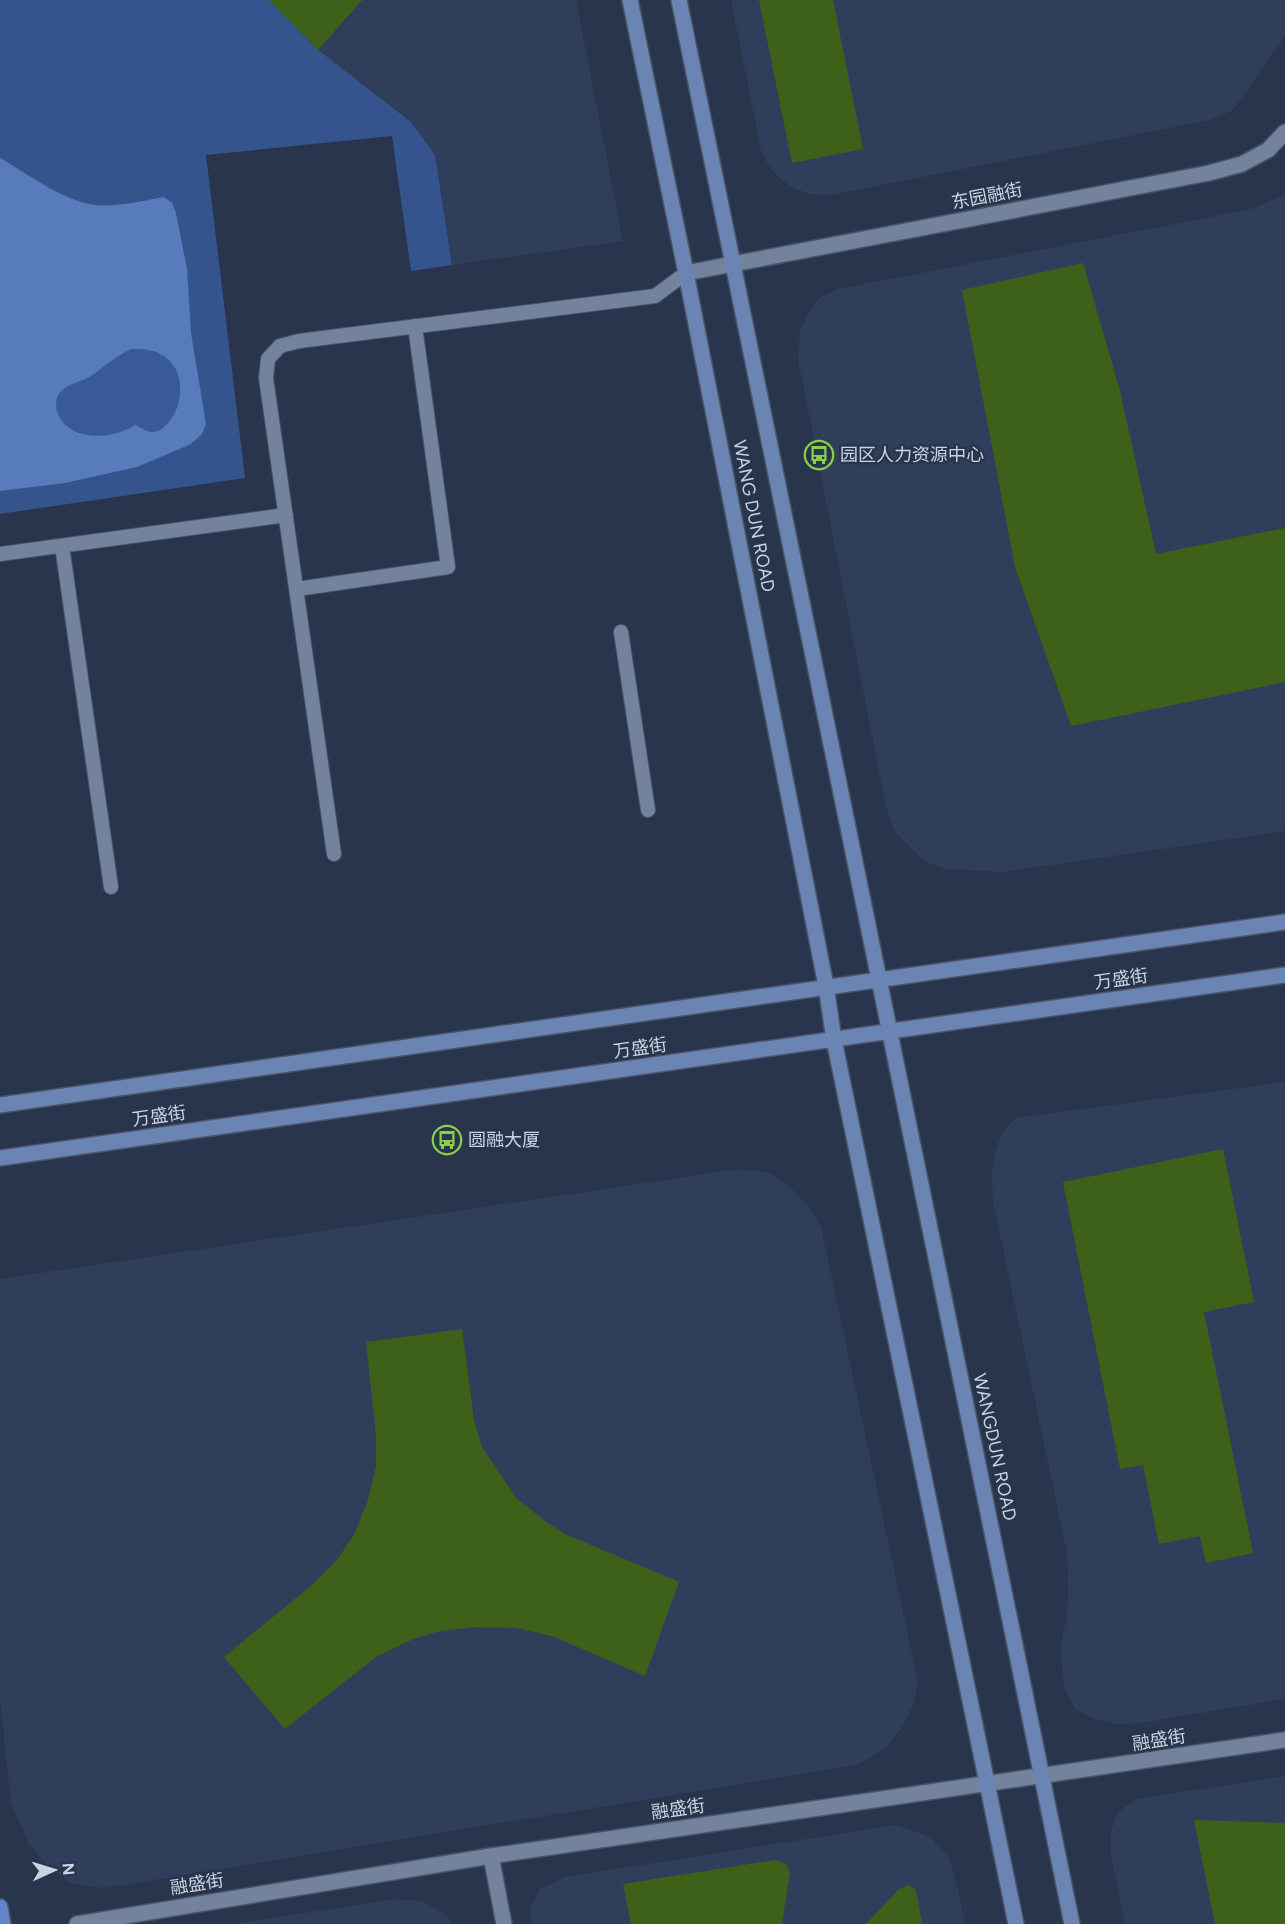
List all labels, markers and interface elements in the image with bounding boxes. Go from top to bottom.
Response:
street label: 东园融街 [950,178,1024,214]
street label: WANG DUN ROAD [728,438,780,594]
bus stop icon: 园区人力资源中心 [803,439,835,471]
place label: 园区人力资源中心 [840,444,984,466]
street label: 万盛街 [1093,964,1149,994]
street label: 万盛街 [612,1033,668,1063]
street label: 万盛街 [131,1101,187,1131]
bus stop icon: 圆融大厦 [431,1124,463,1156]
place label: 圆融大厦 [468,1129,540,1151]
street label: WANGDUN ROAD [969,1371,1021,1523]
street label: 融盛街 [1131,1725,1187,1755]
street label: 融盛街 [650,1794,706,1824]
north arrow [24,1840,84,1900]
text: N [59,1862,78,1876]
street label: 融盛街 [169,1869,225,1899]

